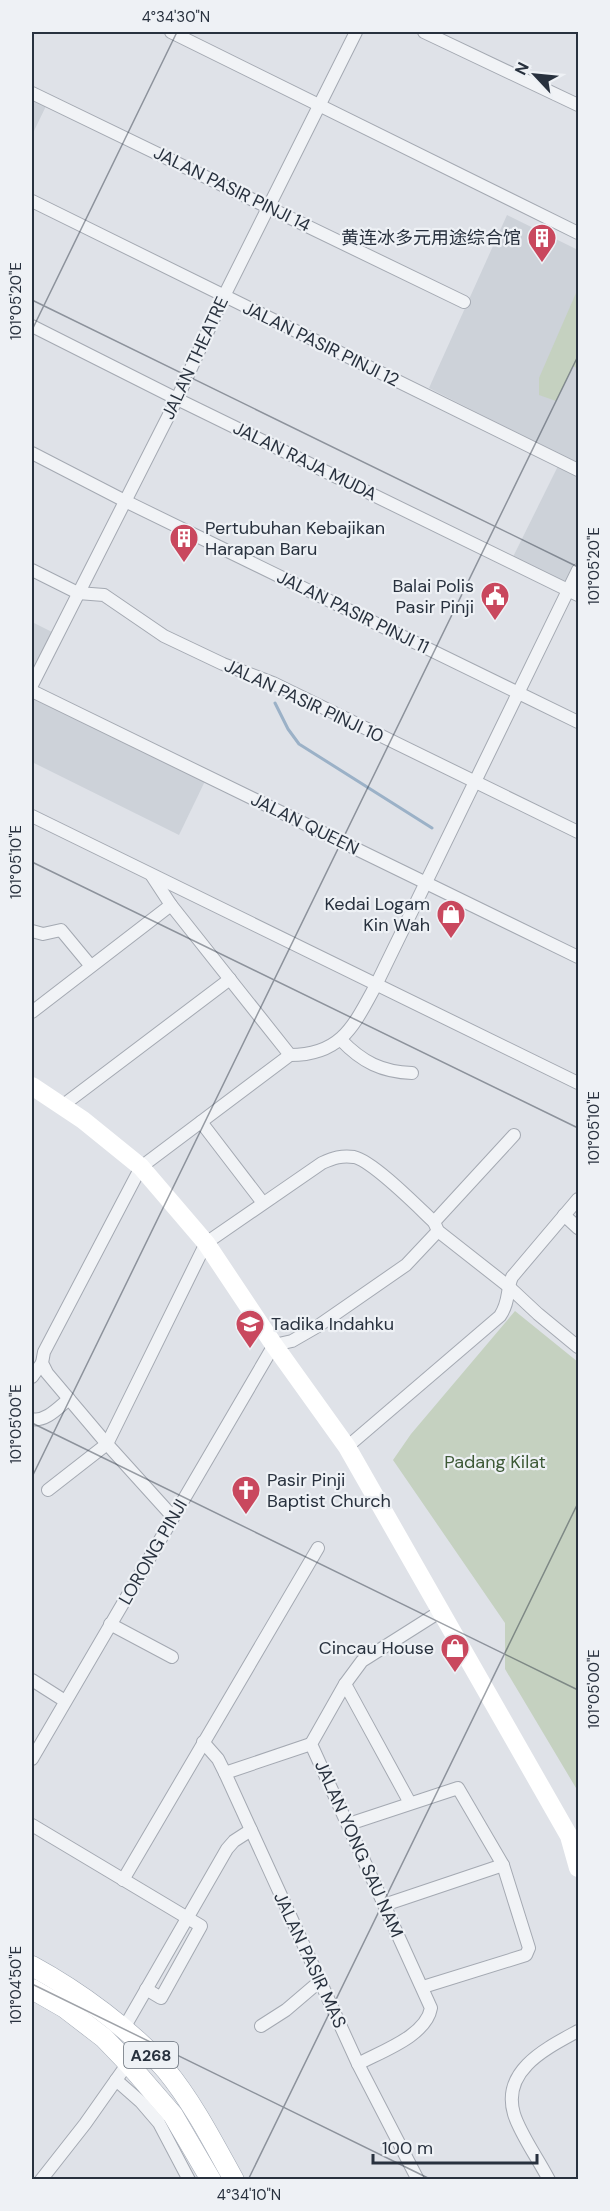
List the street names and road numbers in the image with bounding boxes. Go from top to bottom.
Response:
street label: JALAN PASIR PINJI 14 [150,141,314,237]
street label: JALAN THEATRE [156,293,234,423]
street label: JALAN PASIR PINJI 12 [239,296,403,392]
street label: JALAN RAJA MUDA [229,416,381,506]
street label: JALAN PASIR PINJI 11 [273,565,433,659]
street label: JALAN PASIR PINJI 10 [220,654,388,748]
street label: JALAN QUEEN [247,787,363,861]
street label: LORONG PINJI [113,1495,193,1609]
street label: JALAN YONG SAU NAM [309,1757,409,1941]
street label: JALAN PASIR MAS [268,1888,352,2032]
road number: A268 [124,2042,178,2068]

